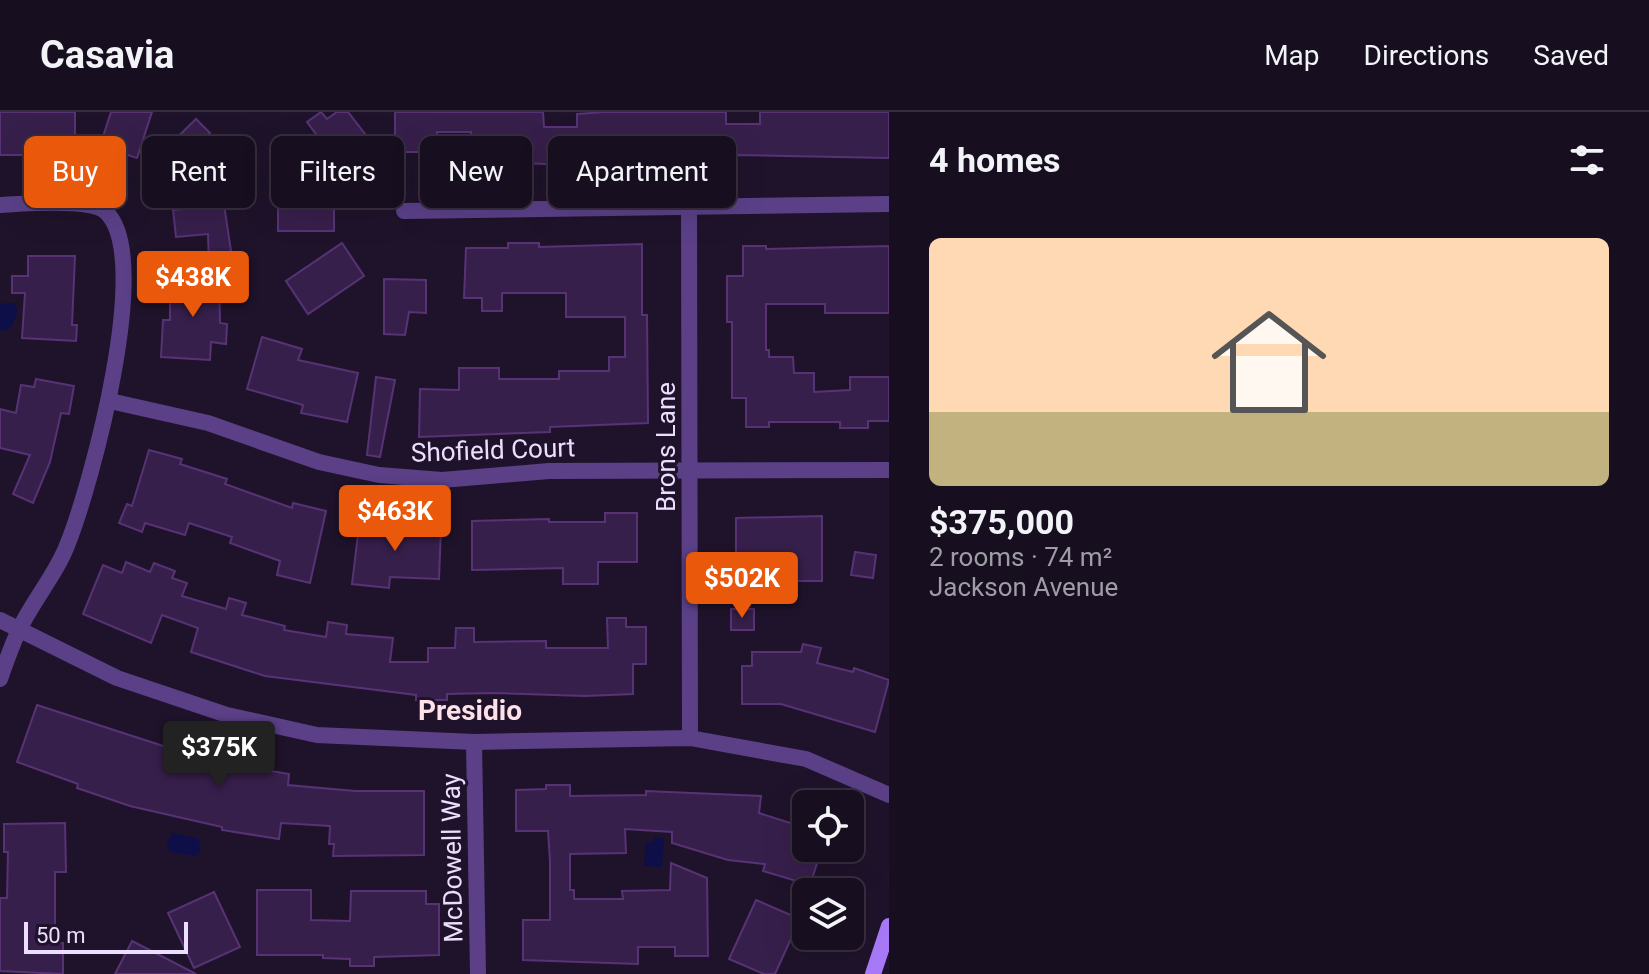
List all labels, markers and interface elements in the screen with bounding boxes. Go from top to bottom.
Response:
text: Casavia [40,33,174,77]
text: Map [1264,39,1320,72]
text: Directions [1364,39,1489,72]
text: Saved [1533,39,1609,72]
chip: Buy [24,136,126,208]
chip: Rent [142,136,255,208]
chip: Filters [271,136,404,208]
chip: New [420,136,532,208]
chip: Apartment [548,136,736,208]
icon: filters [1565,138,1609,182]
text: 4 homes [929,140,1060,180]
pin: $438K [137,251,249,319]
text: $438K [155,262,231,292]
icon: home [1197,290,1341,434]
street label: Brons Lane [651,382,681,512]
street label: Shofield Court [410,432,576,468]
pin: $463K [339,485,451,553]
text: $463K [357,496,433,526]
text: $375,000 [929,502,1074,542]
text: 2 rooms · 74 m² [929,542,1112,572]
pin: $502K [686,552,798,620]
text: $502K [704,563,780,593]
text: Jackson Avenue [929,572,1118,602]
district label: Presidio [418,694,522,727]
pin: $375K [163,721,275,789]
text: $375K [181,732,257,762]
street label: McDowell Way [436,773,468,943]
map controls [792,790,864,950]
button: locate [792,790,864,862]
button: layers [792,878,864,950]
scale bar [24,918,188,954]
text: 50 m [36,923,85,948]

